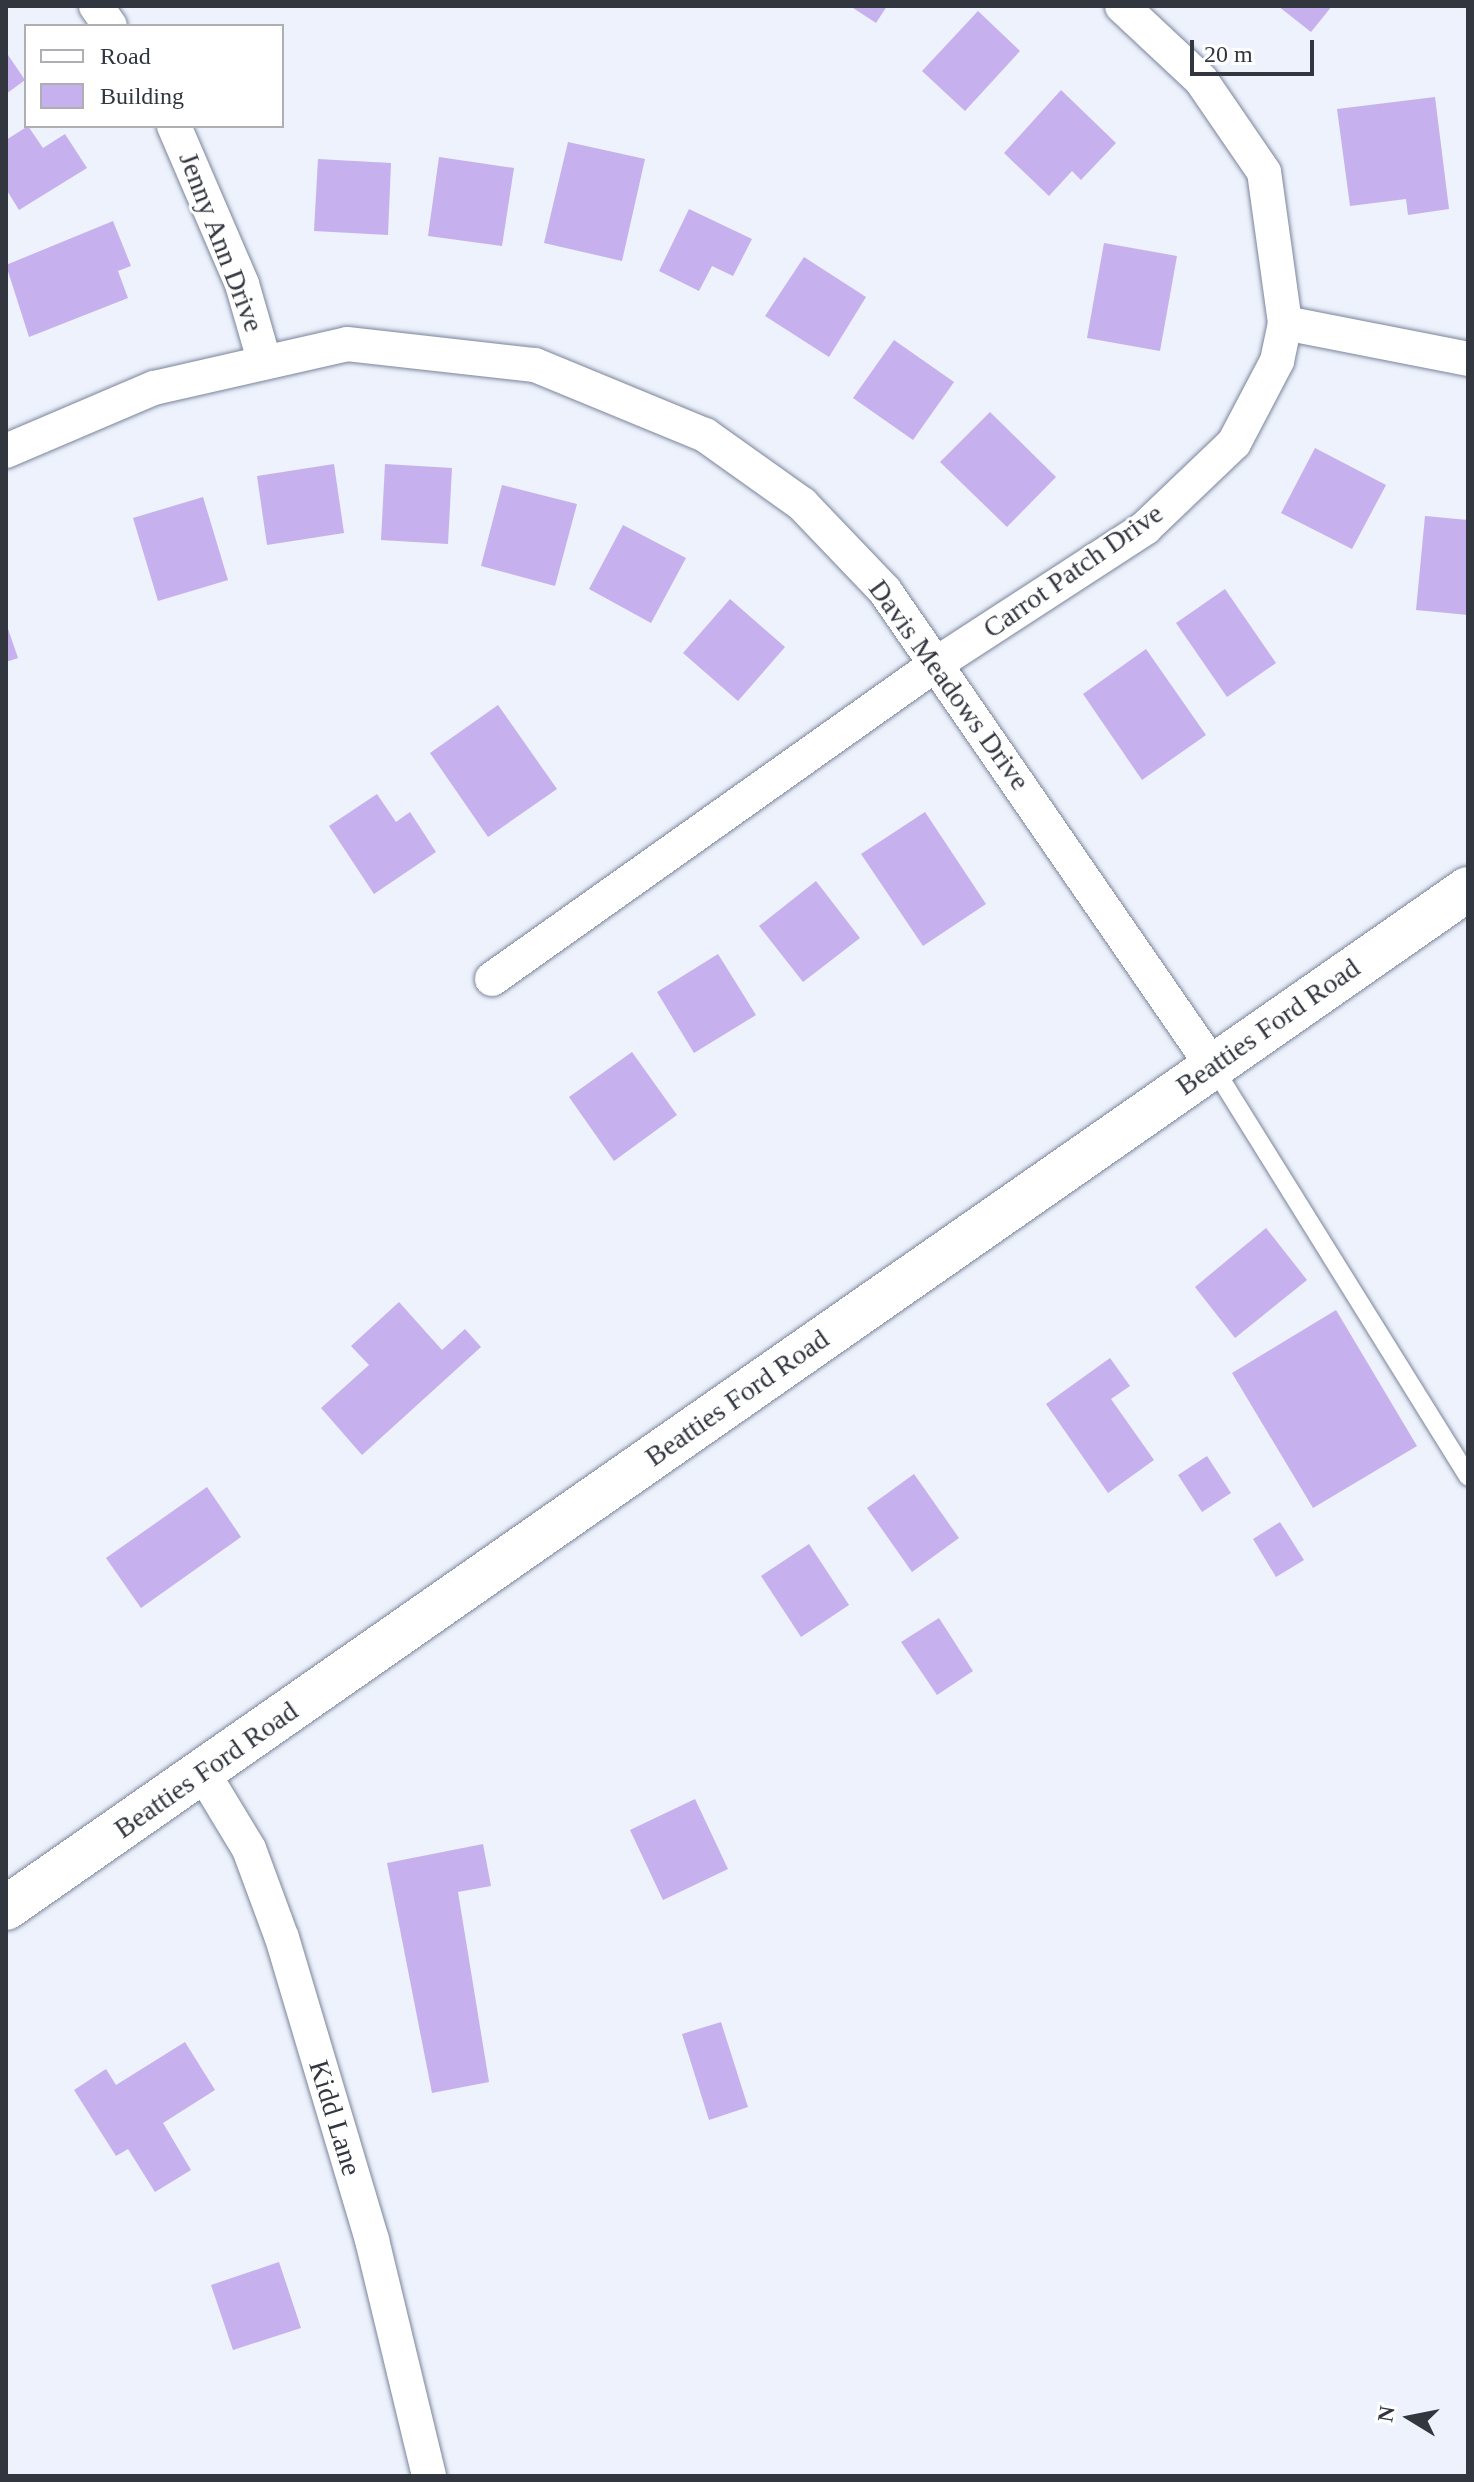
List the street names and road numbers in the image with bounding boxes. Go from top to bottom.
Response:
street label: Jenny Ann Drive [171,147,271,337]
street label: Carrot Patch Drive [977,497,1169,645]
street label: Davis Meadows Drive [861,573,1037,797]
street label: Beatties Ford Road [1170,951,1366,1103]
street label: Beatties Ford Road [639,1322,835,1474]
street label: Beatties Ford Road [108,1694,304,1846]
street label: Kidd Lane [302,2056,368,2180]

